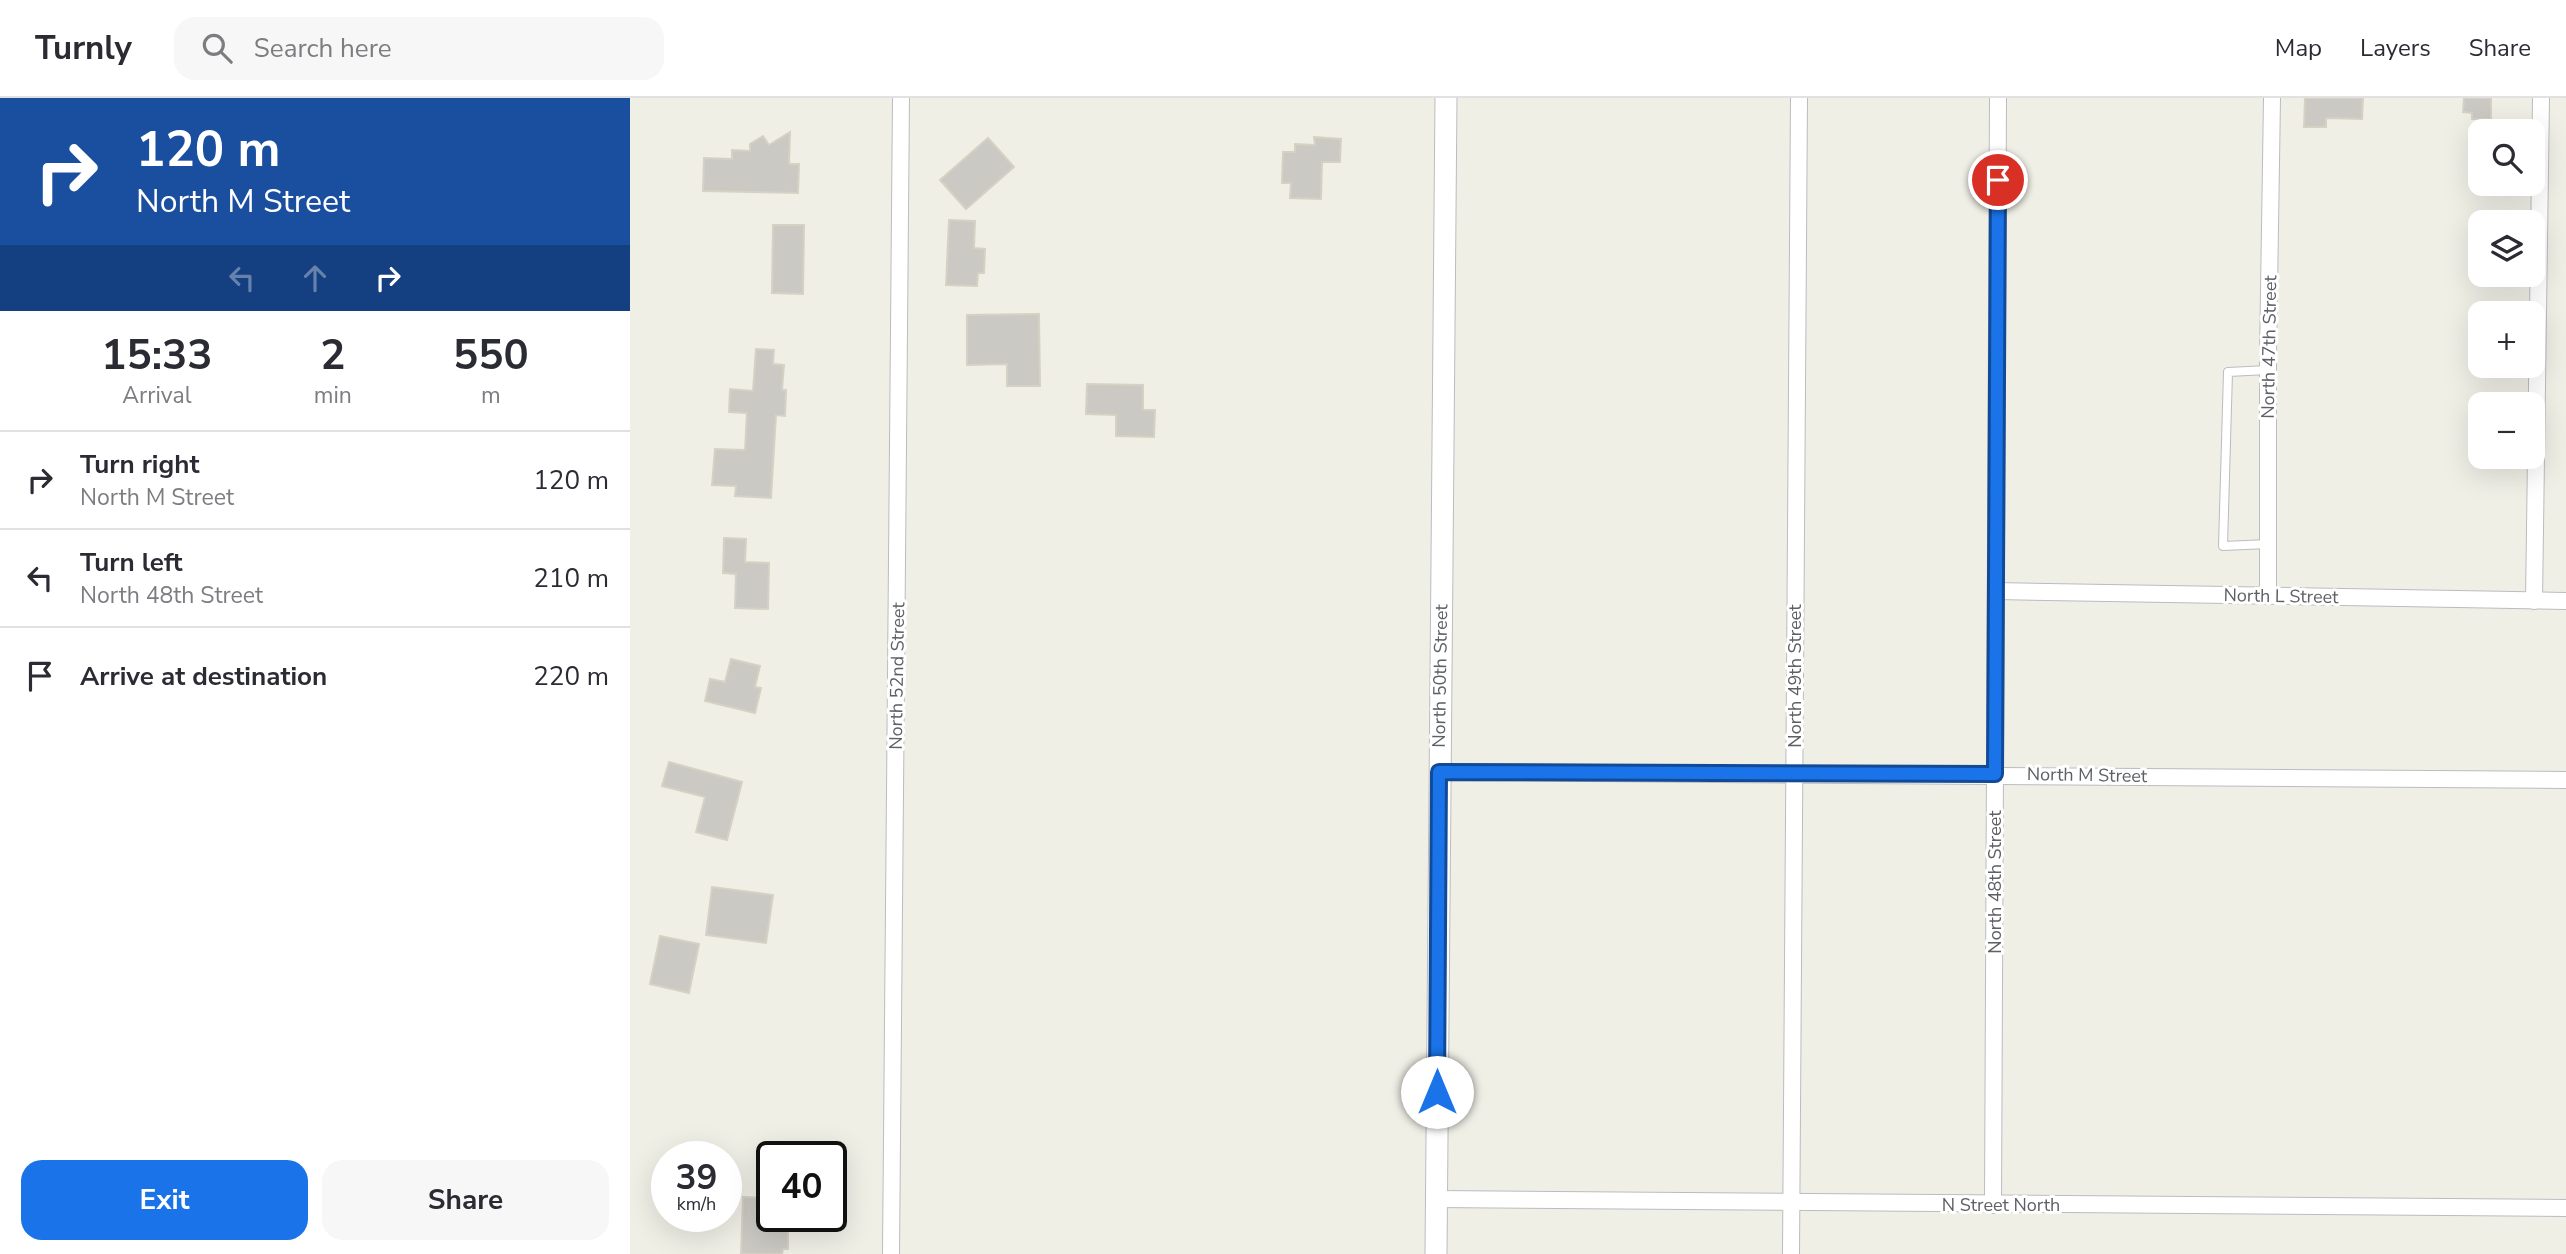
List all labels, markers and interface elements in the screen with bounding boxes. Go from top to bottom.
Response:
search box [174,17,664,80]
text: Turnly [35,26,132,71]
icon: search [198,29,236,67]
text: Search here [254,31,392,66]
text: Map [2275,32,2322,64]
text: Layers [2360,32,2431,64]
text: Share [2469,32,2531,64]
text: 120 m [136,116,280,183]
map controls [2468,119,2545,469]
button: search [2468,119,2545,196]
icon: right [21,126,112,217]
pin [1968,150,2028,210]
icon: arrive [1979,161,2017,199]
text: North M Street [136,180,350,223]
button: layers [2468,210,2545,287]
icon: left [223,259,261,297]
icon: ahead [296,259,334,297]
icon: right [369,259,407,297]
street label: North 47th Street [2256,274,2282,419]
button: + [2468,301,2545,378]
text: 15:33 [101,327,212,384]
text: 2 [320,327,345,384]
text: 550 [453,327,529,384]
text: Arrival [122,380,191,411]
text: min [314,380,352,411]
text: m [481,380,501,411]
button: − [2468,392,2545,469]
text: Turn right [80,447,199,482]
icon: right [21,461,59,499]
text: 120 m [533,463,609,498]
text: North M Street [80,482,234,513]
text: Turn left [80,545,183,580]
icon: left [21,559,59,597]
text: 210 m [533,561,609,596]
text: North 48th Street [80,580,263,611]
street label: North L Street [2223,583,2339,609]
street label: North 52nd Street [884,601,910,750]
street label: North 50th Street [1427,603,1453,748]
street label: North 49th Street [1783,604,1807,748]
icon: arrive [21,657,59,695]
text: Arrive at destination [80,659,327,694]
text: 220 m [533,659,609,694]
street label: North M Street [2027,762,2148,788]
street label: North 48th Street [1983,810,2007,954]
position arrow [1400,1055,1474,1129]
speed limit sign: 40 [756,1141,847,1232]
text: 39 [675,1154,718,1201]
button: Exit [21,1160,308,1240]
button: Share [322,1160,609,1240]
text: km/h [677,1192,716,1216]
street label: N Street North [1942,1193,2060,1217]

